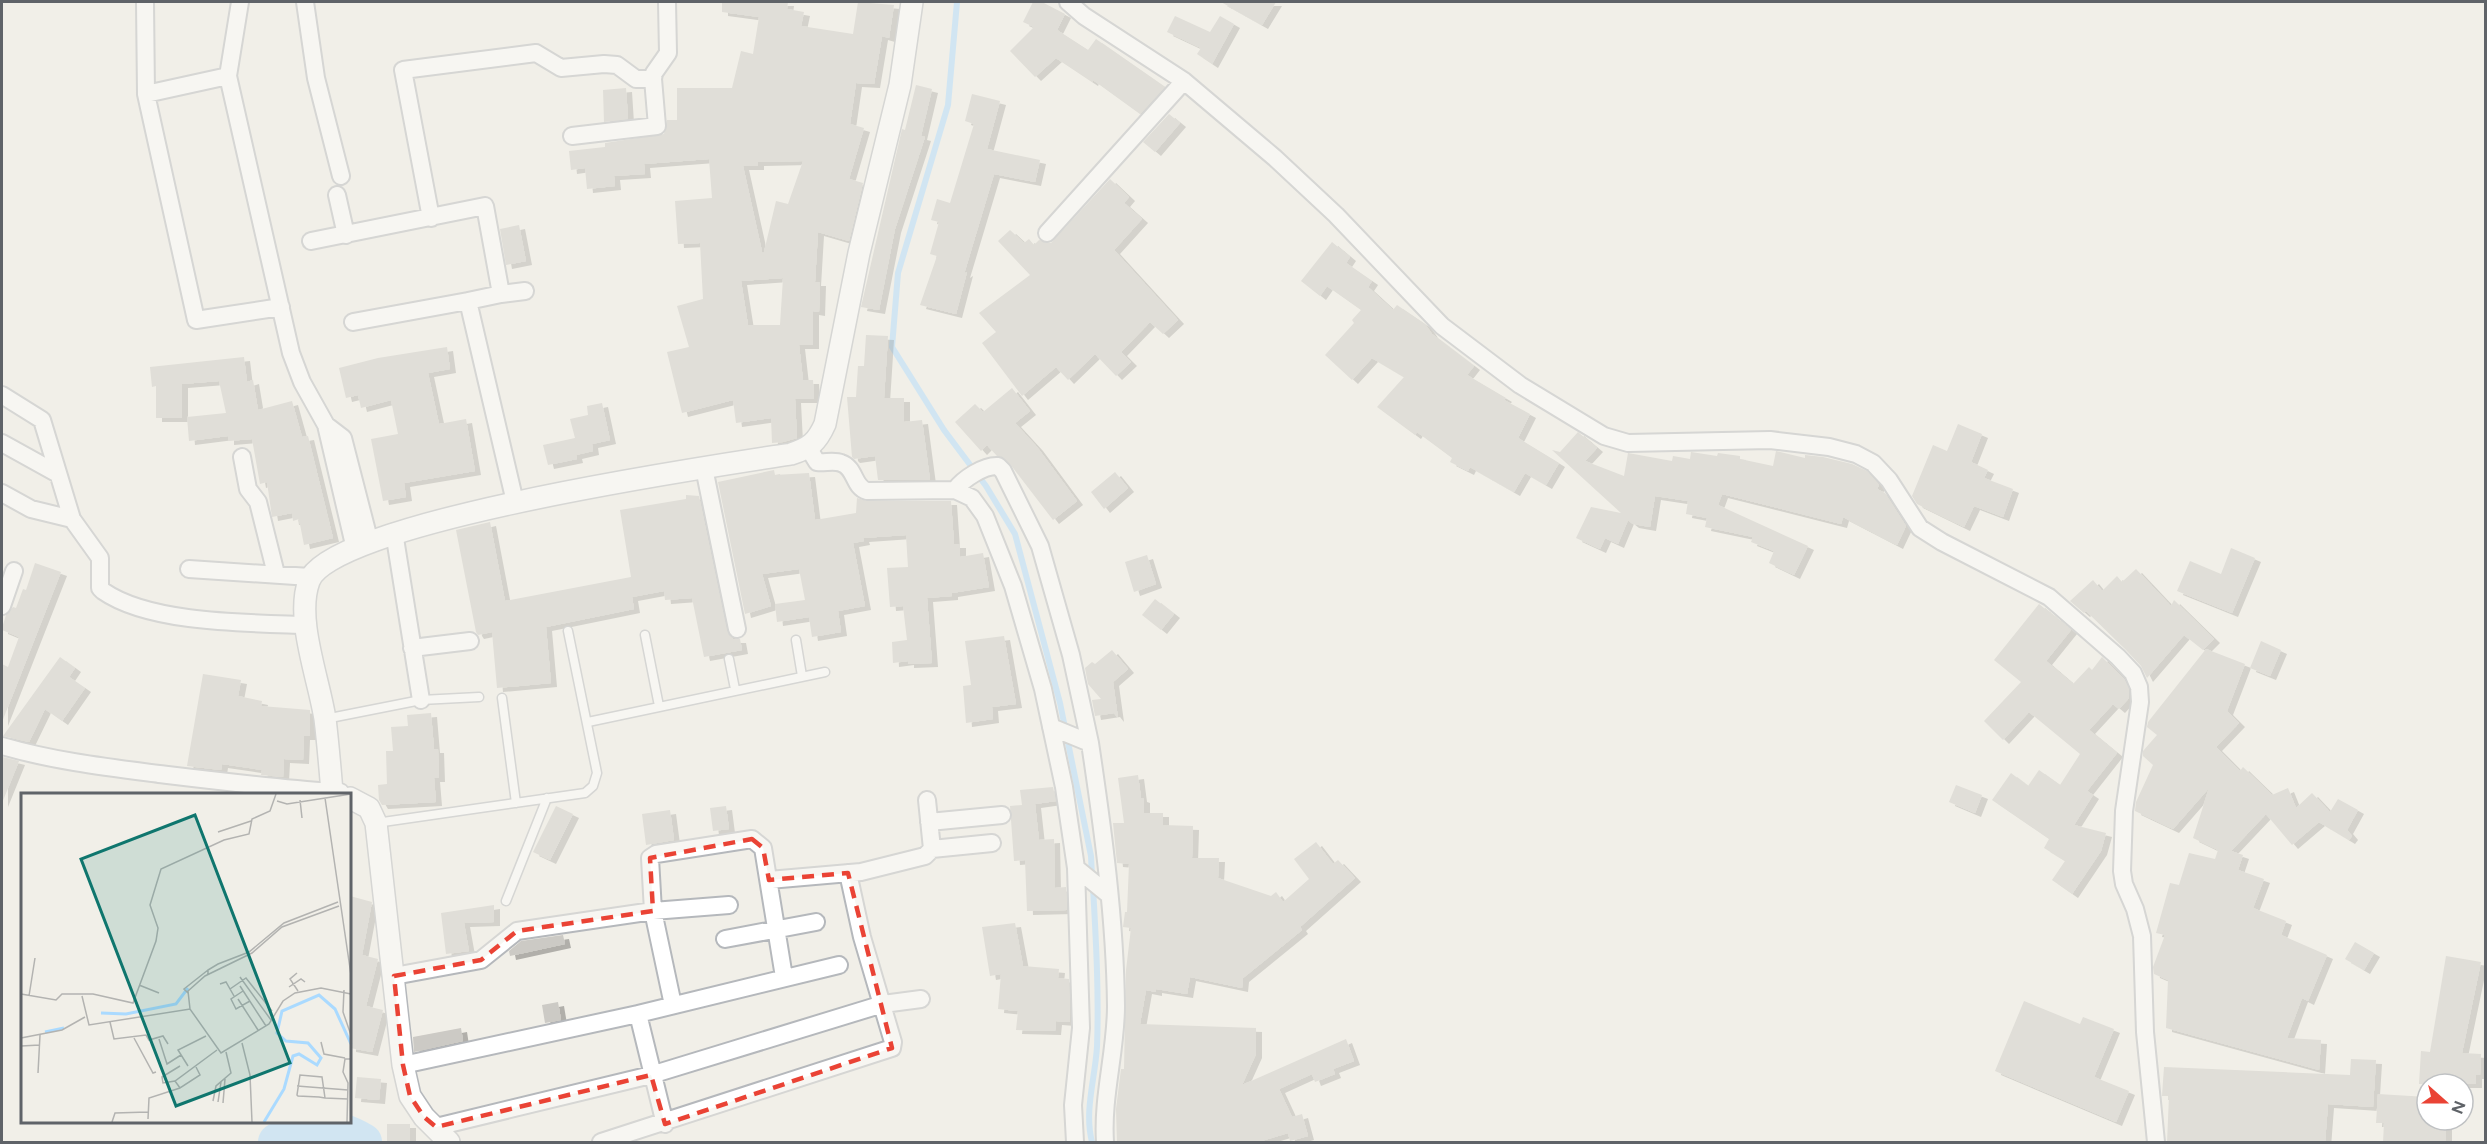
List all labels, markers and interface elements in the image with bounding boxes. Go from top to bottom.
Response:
inset map [21,793,351,1123]
north arrow [2415,1072,2475,1132]
text: N [2447,1098,2470,1116]

